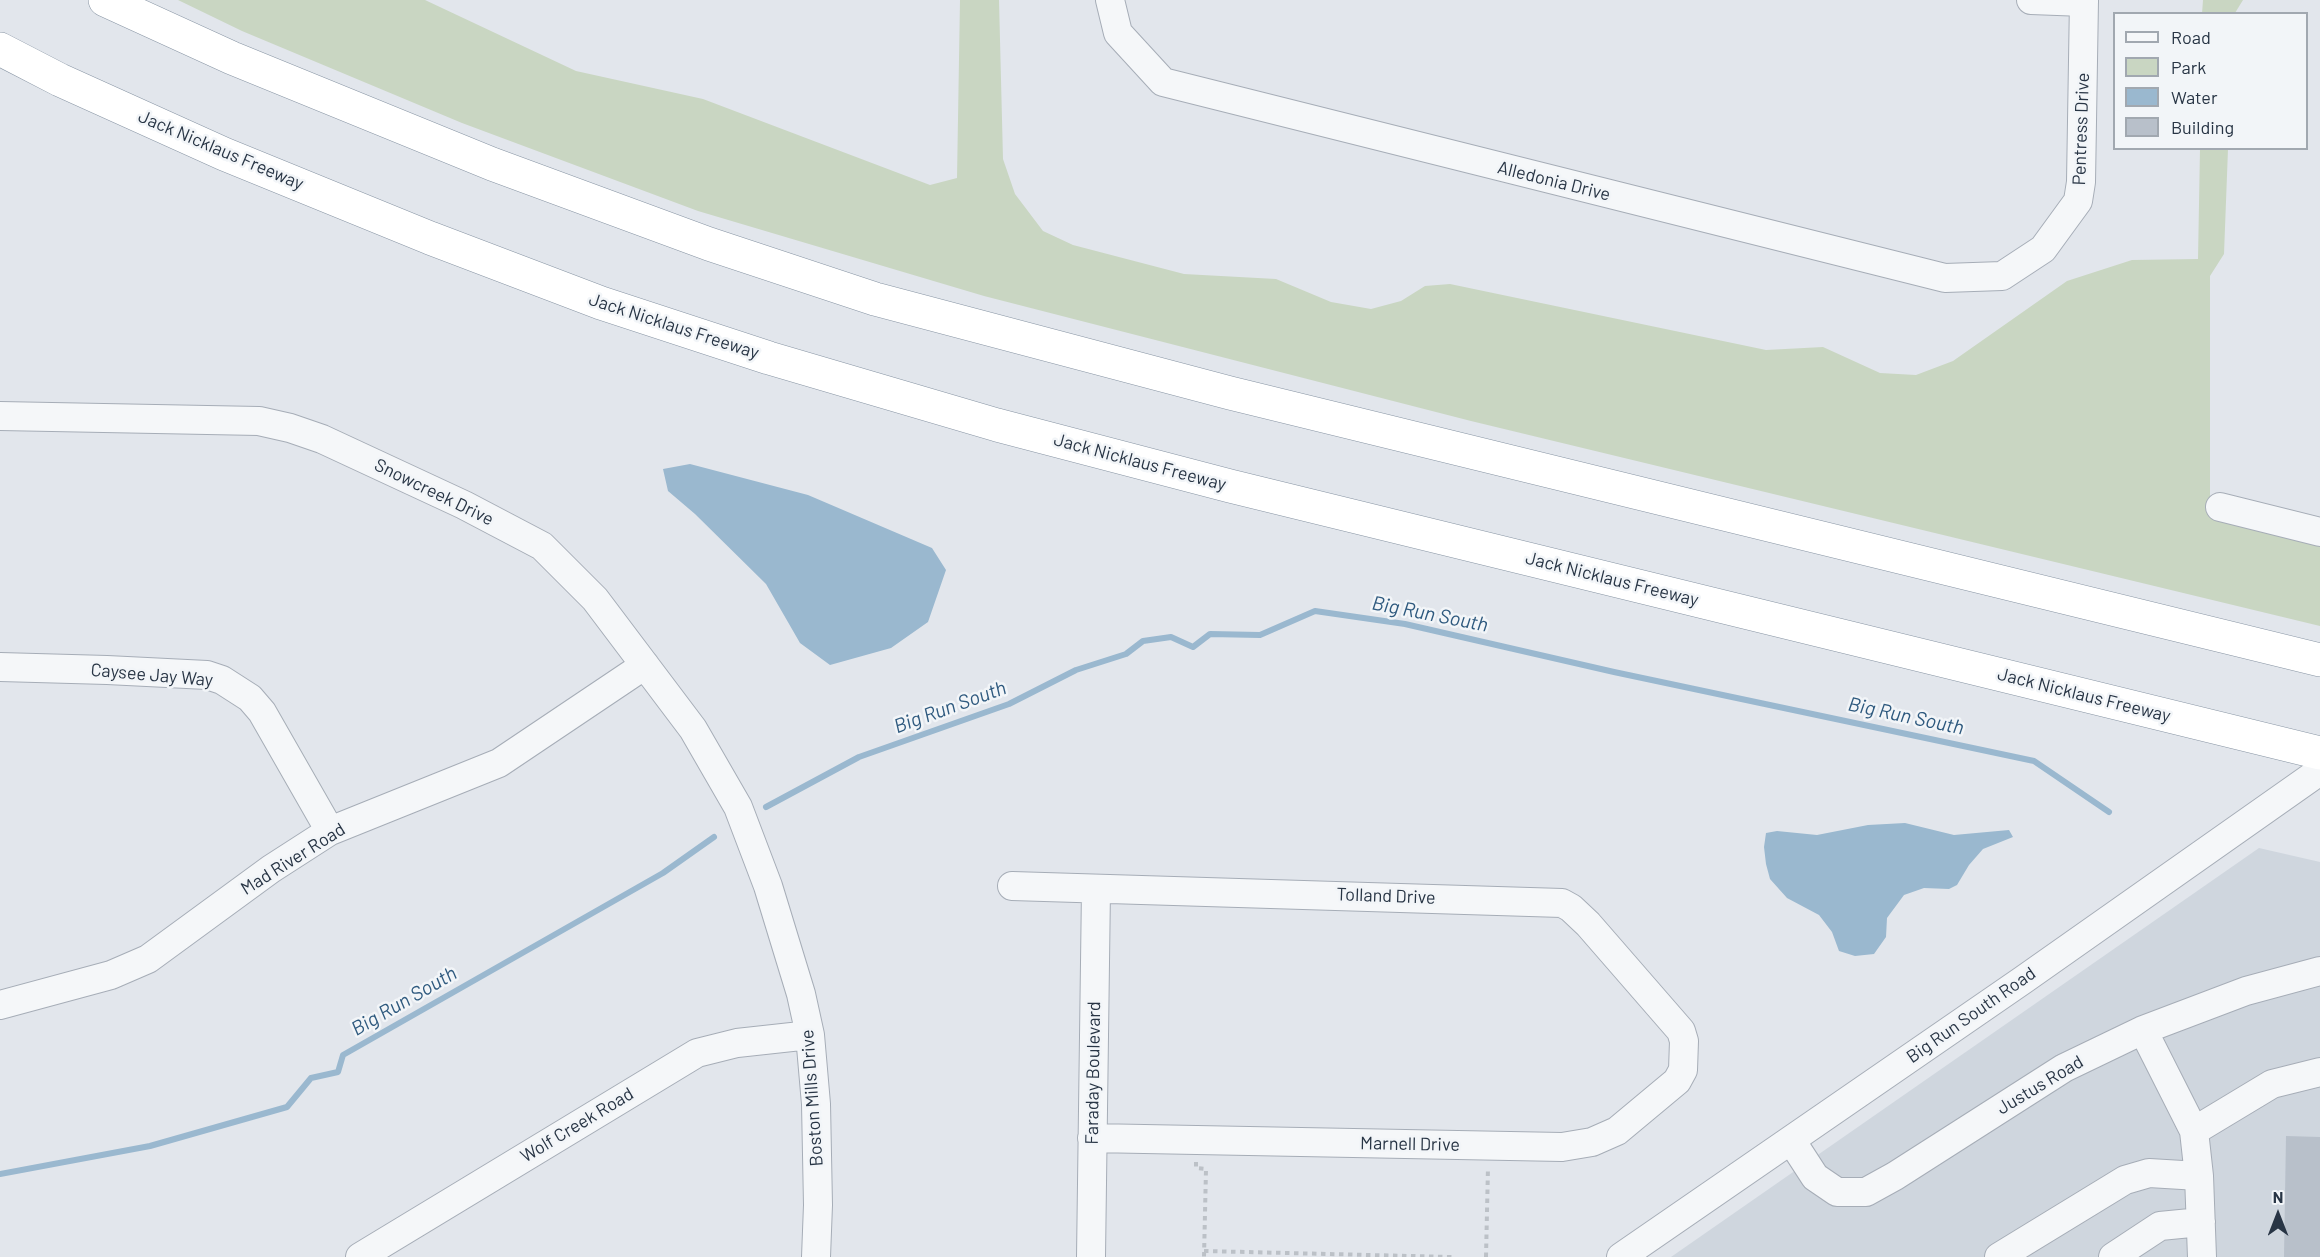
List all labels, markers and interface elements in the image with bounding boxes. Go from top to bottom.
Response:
legend [2113,12,2308,150]
text: Road [2171,26,2211,48]
text: Park [2171,56,2206,78]
street label: Pentress Drive [2068,72,2094,186]
text: Water [2171,86,2218,108]
street label: Jack Nicklaus Freeway [135,105,307,195]
text: Building [2171,116,2234,138]
street label: Alledonia Drive [1495,157,1613,205]
street label: Jack Nicklaus Freeway [586,288,762,364]
street label: Jack Nicklaus Freeway [1051,429,1229,495]
street label: Snowcreek Drive [371,454,497,530]
street label: Jack Nicklaus Freeway [1523,547,1701,611]
water label: Big Run South [1370,591,1490,637]
street label: Caysee Jay Way [90,659,214,691]
street label: Jack Nicklaus Freeway [1995,663,2173,727]
water label: Big Run South [891,676,1009,738]
water label: Big Run South [1846,692,1966,740]
street label: Mad River Road [237,818,349,900]
street label: Tolland Drive [1336,883,1436,909]
water label: Big Run South [347,961,461,1041]
street label: Big Run South Road [1902,962,2040,1068]
street label: Faraday Boulevard [1081,1001,1105,1145]
street label: Boston Mills Drive [796,1029,828,1167]
street label: Justus Road [1993,1051,2087,1119]
street label: Wolf Creek Road [517,1083,637,1167]
street label: Marnell Drive [1360,1132,1460,1156]
north arrow [2248,1185,2308,1245]
text: N [2273,1187,2283,1206]

